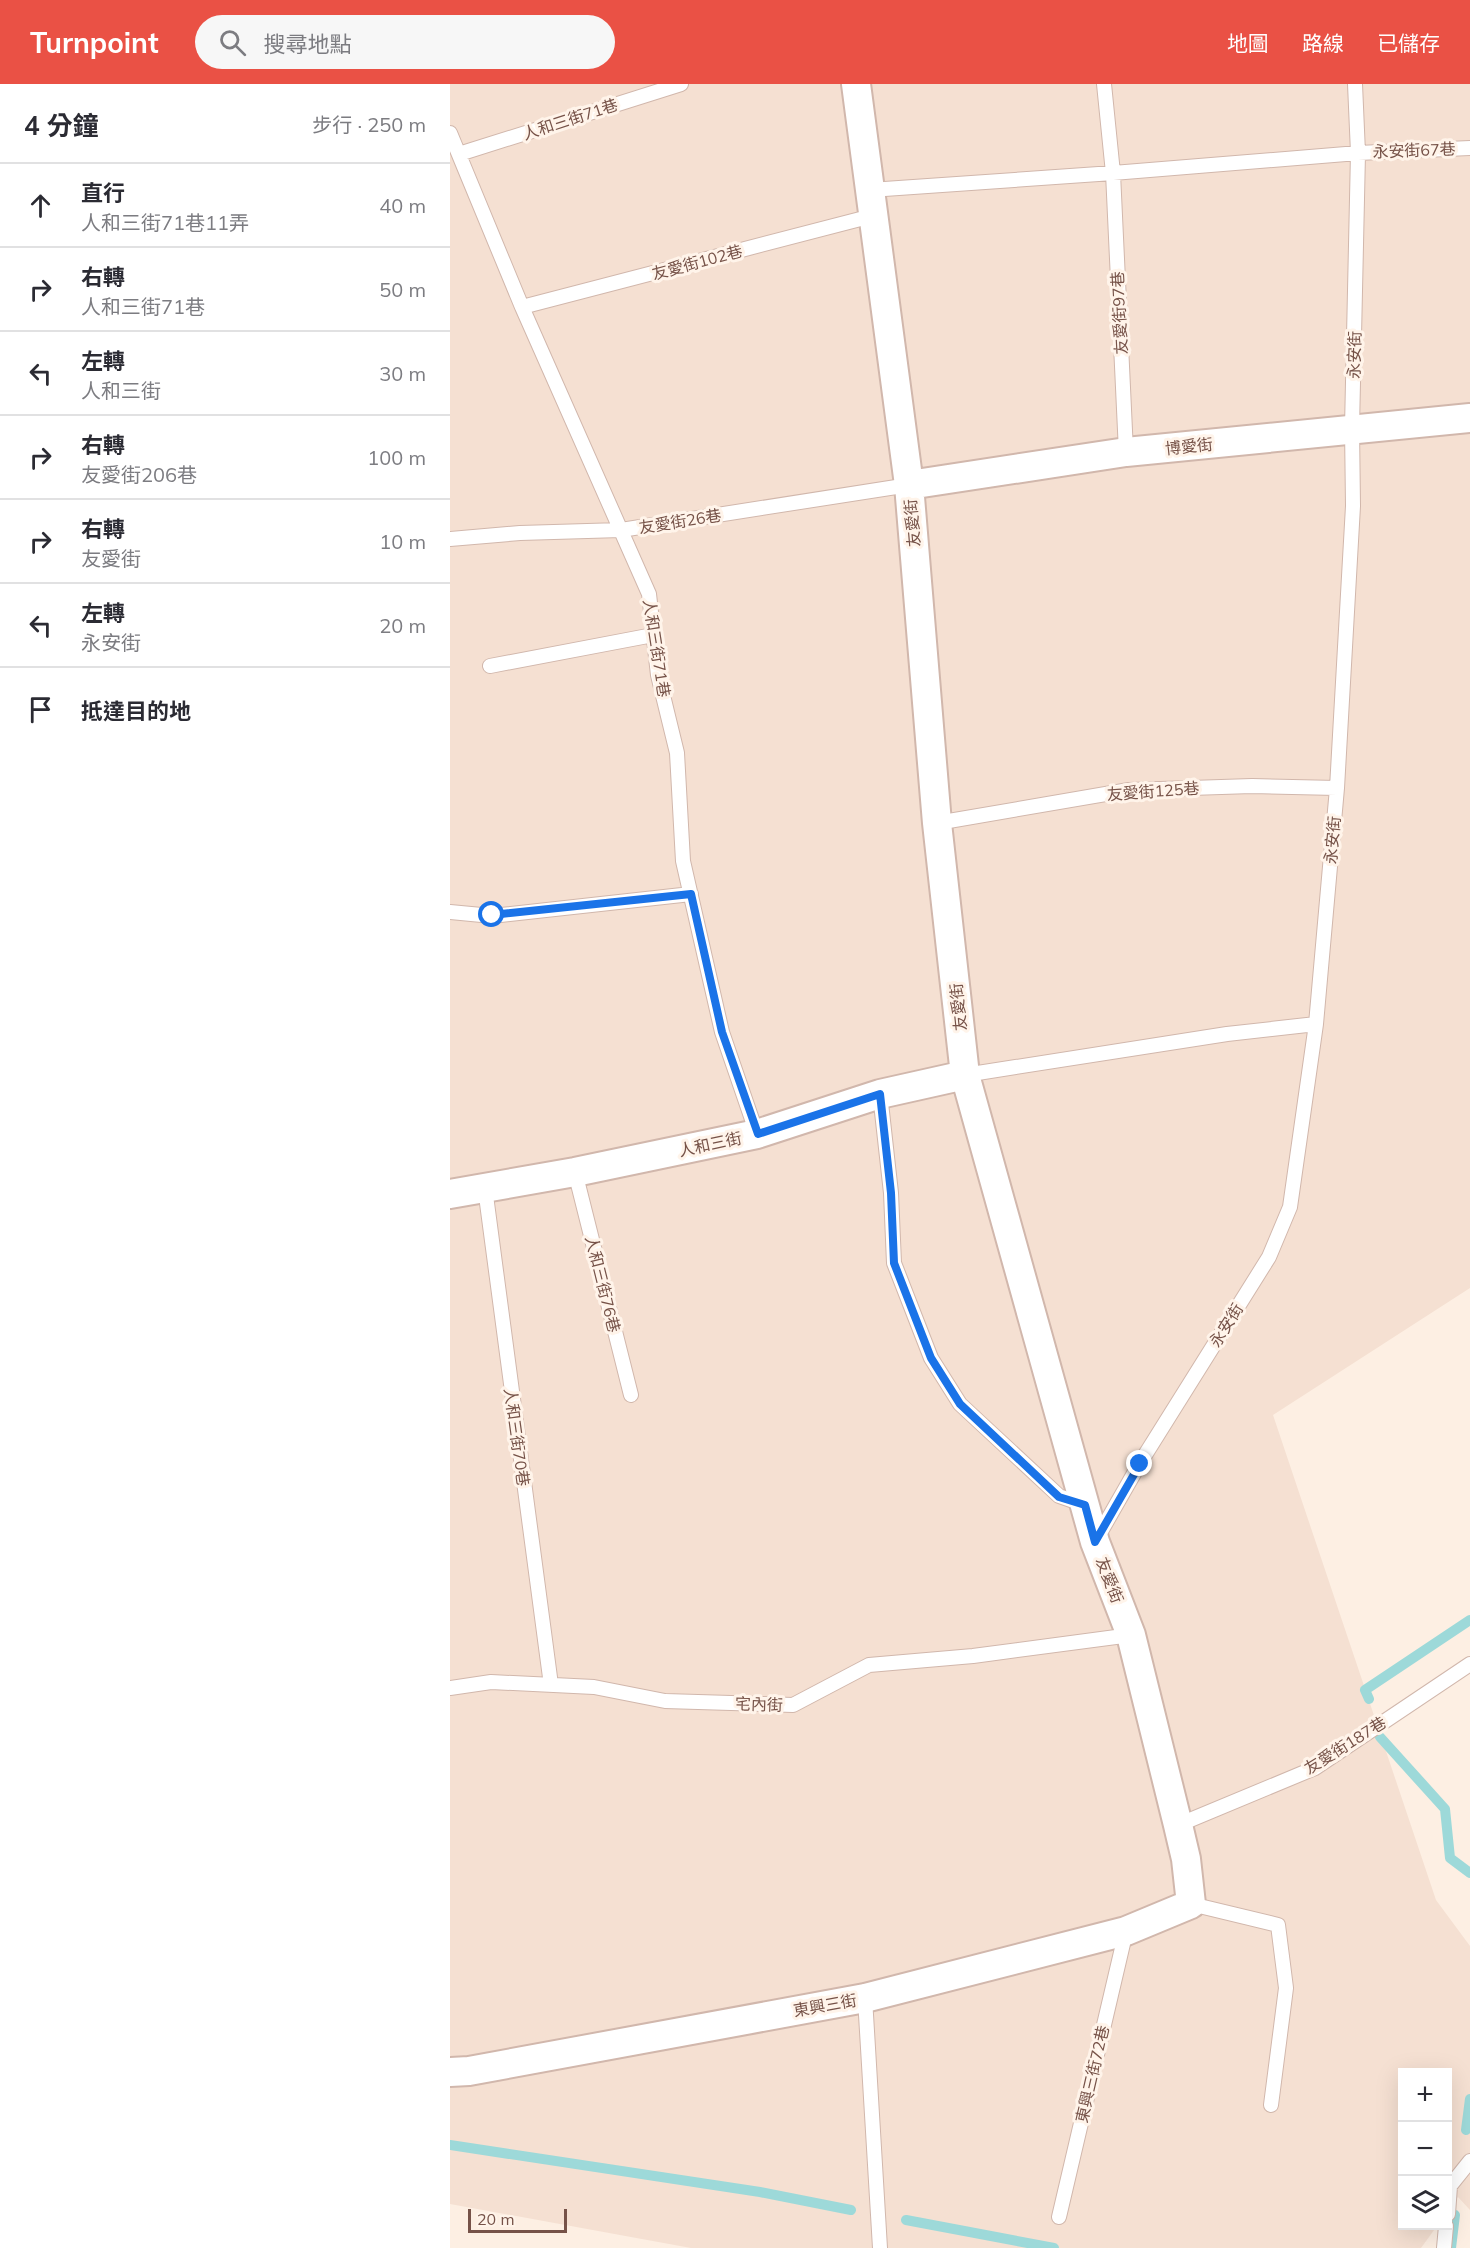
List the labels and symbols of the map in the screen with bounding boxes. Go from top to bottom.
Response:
street label: 人和三街71巷 [520,94,620,144]
street label: 永安街67巷 [1372,139,1456,161]
street label: 友愛街102巷 [650,240,744,284]
street label: 友愛街97巷 [1107,271,1131,355]
street label: 永安街 [1344,331,1364,379]
street label: 博愛街 [1164,434,1214,458]
street label: 友愛街 [900,498,924,548]
street label: 友愛街26巷 [637,505,723,537]
street label: 人和三街71巷 [639,597,675,699]
street label: 友愛街125巷 [1106,778,1200,804]
street label: 永安街 [1320,815,1344,865]
route start [478,901,504,927]
street label: 友愛街 [946,982,970,1032]
street label: 人和三街 [677,1128,743,1160]
street label: 人和三街76巷 [581,1233,625,1335]
street label: 永安街 [1205,1299,1247,1351]
street label: 人和三街70巷 [500,1386,534,1488]
route end [1126,1450,1152,1476]
street label: 友愛街 [1092,1554,1128,1606]
street label: 宅內街 [735,1693,783,1715]
street label: 友愛街187巷 [1300,1712,1390,1778]
street label: 東興三街 [792,1990,858,2020]
street label: 東興三街72巷 [1071,2023,1113,2125]
scale bar [468,2206,567,2234]

